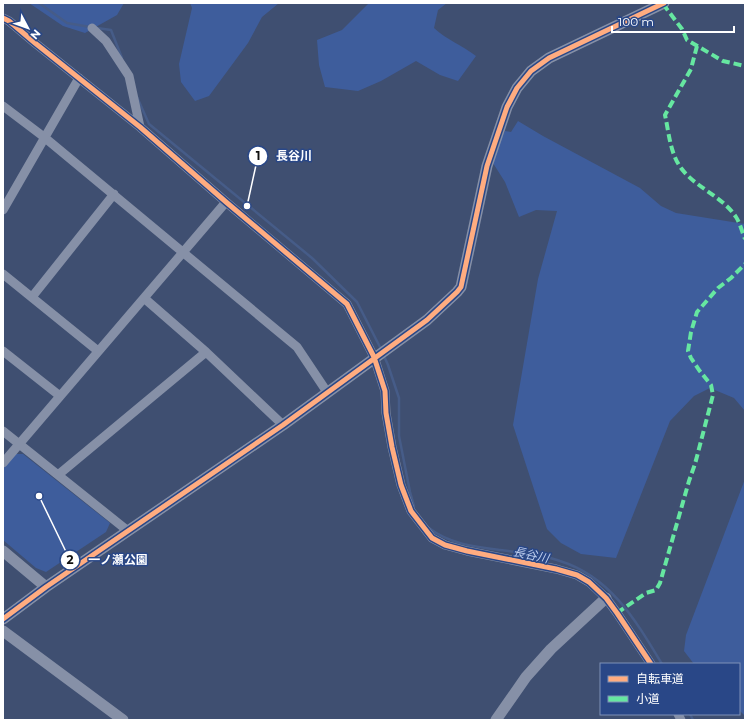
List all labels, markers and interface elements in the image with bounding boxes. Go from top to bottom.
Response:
north arrow [8,8,48,48]
scale bar [612,8,734,34]
text: 100 m [618,14,654,29]
text: N [27,27,44,43]
callout: 長谷川 [248,144,320,168]
text: 1 [256,148,260,163]
text: 長谷川 [276,148,312,163]
water label: 長谷川 [512,543,552,566]
callout: 一ノ瀬公園 [60,548,156,572]
text: 2 [66,552,74,567]
text: 一ノ瀬公園 [88,552,148,567]
legend [600,663,740,715]
text: 自転車道 [636,671,684,686]
text: 小道 [636,691,660,706]

